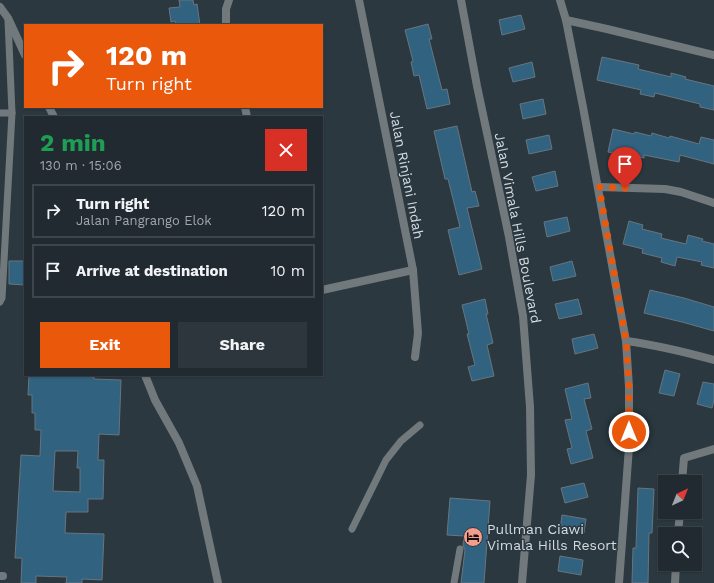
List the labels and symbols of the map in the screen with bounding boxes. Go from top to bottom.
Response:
street label: Jalan Rinjani Indah [387,110,427,240]
street label: Jalan Vimala Hills Boulevard [492,131,544,325]
pin [608,147,642,188]
position arrow [608,411,650,453]
north arrow [658,475,702,519]
place label: Pullman Ciawi Vimala Hills Resort [487,521,617,553]
hotel icon: Pullman Ciawi Vimala Hills Resort [462,526,484,548]

